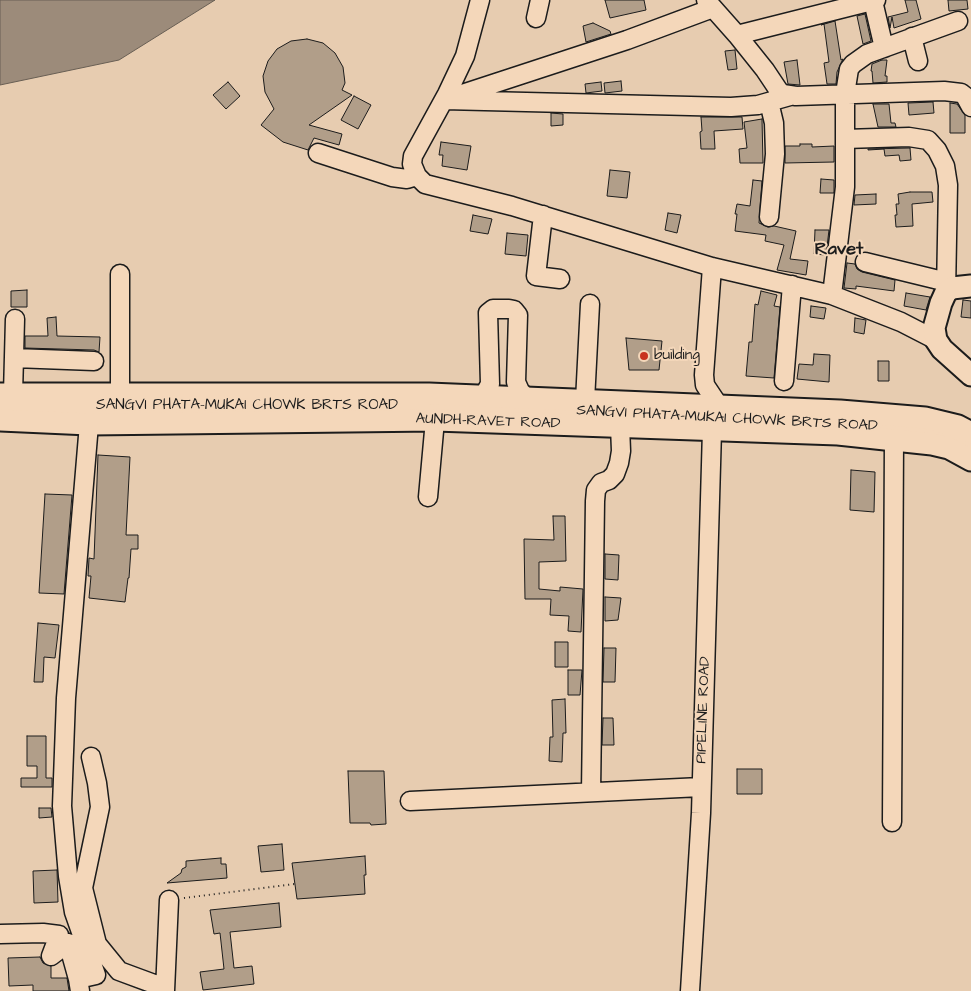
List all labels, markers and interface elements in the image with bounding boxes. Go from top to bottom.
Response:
district label: Ravet [815,239,863,261]
place label: building [654,347,700,365]
marker: building [638,350,650,362]
street label: SANGVI PHATA-MUKAI CHOWK BRTS ROAD [96,397,398,415]
street label: SANGVI PHATA-MUKAI CHOWK BRTS ROAD [576,402,878,436]
street label: AUNDH-RAVET ROAD [415,410,561,434]
street label: PIPELINE ROAD [693,656,715,764]

